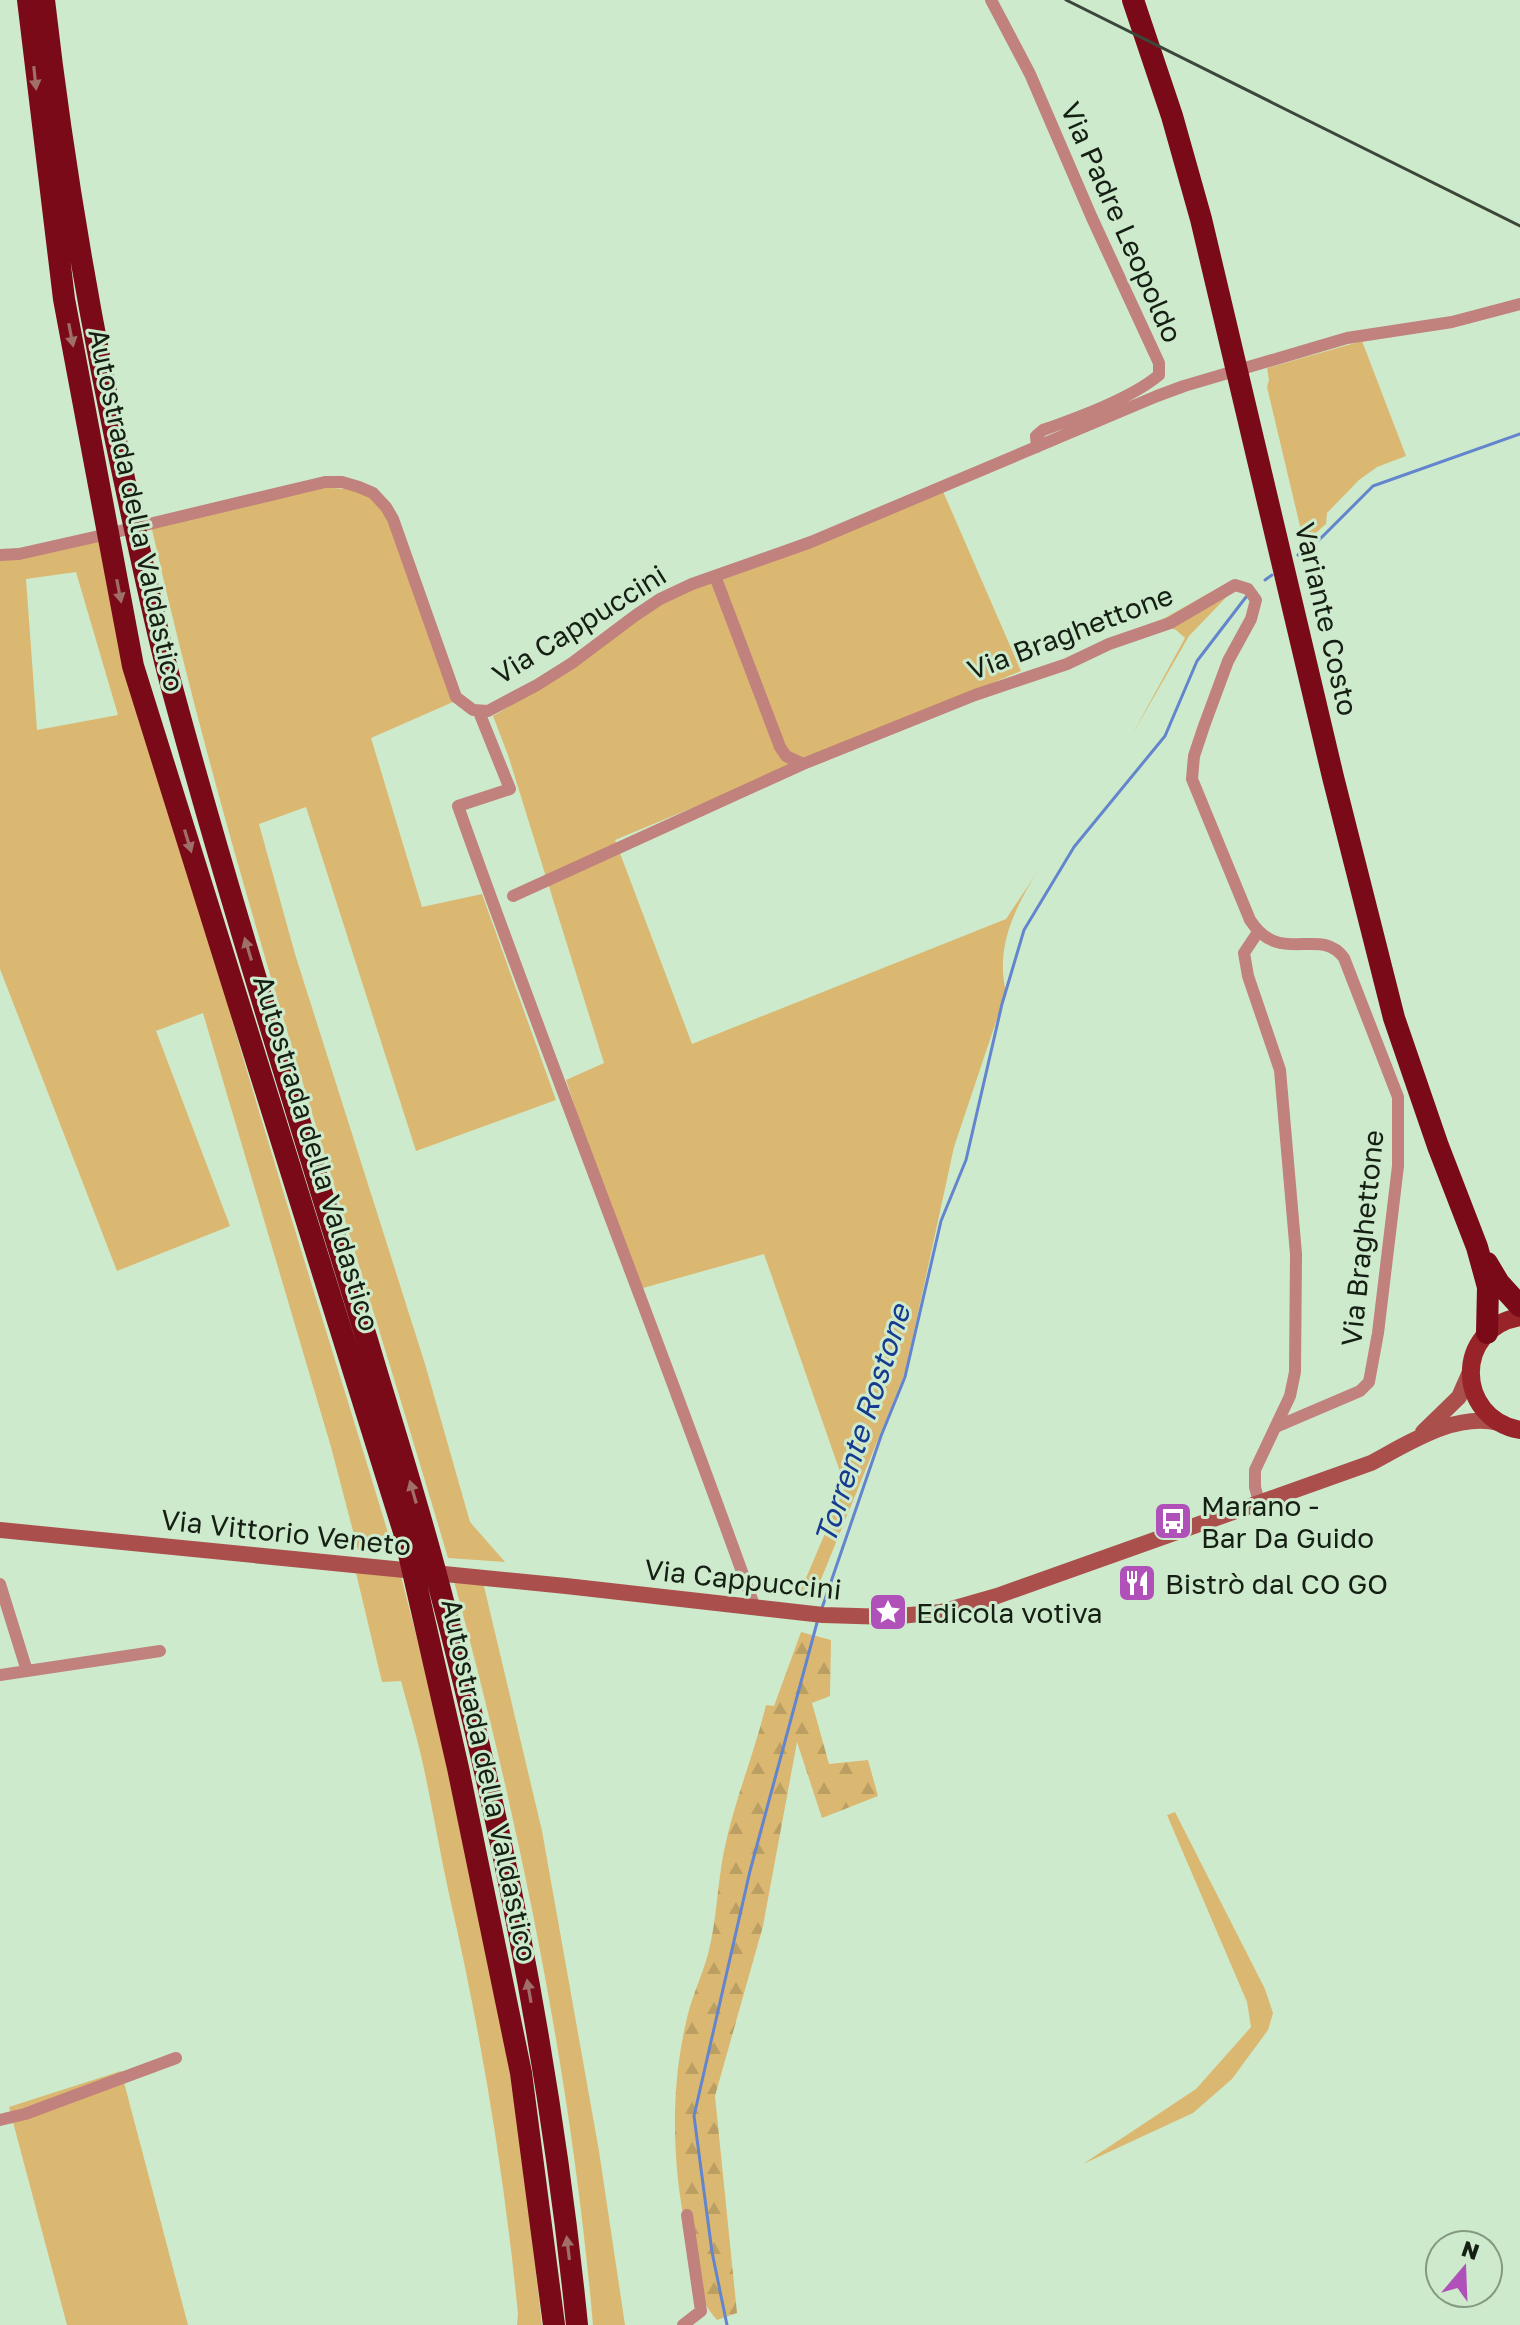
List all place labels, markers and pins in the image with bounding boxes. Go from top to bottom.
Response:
place label: Marano - Bar Da Guido [1201,1489,1374,1554]
bus stop icon: Marano - Bar Da Guido [1152,1500,1194,1542]
restaurant icon: Bistrò dal CO GO [1116,1562,1158,1604]
place label: Bistrò dal CO GO [1165,1567,1388,1600]
place icon: Edicola votiva [867,1591,909,1633]
place label: Edicola votiva [916,1596,1103,1629]

